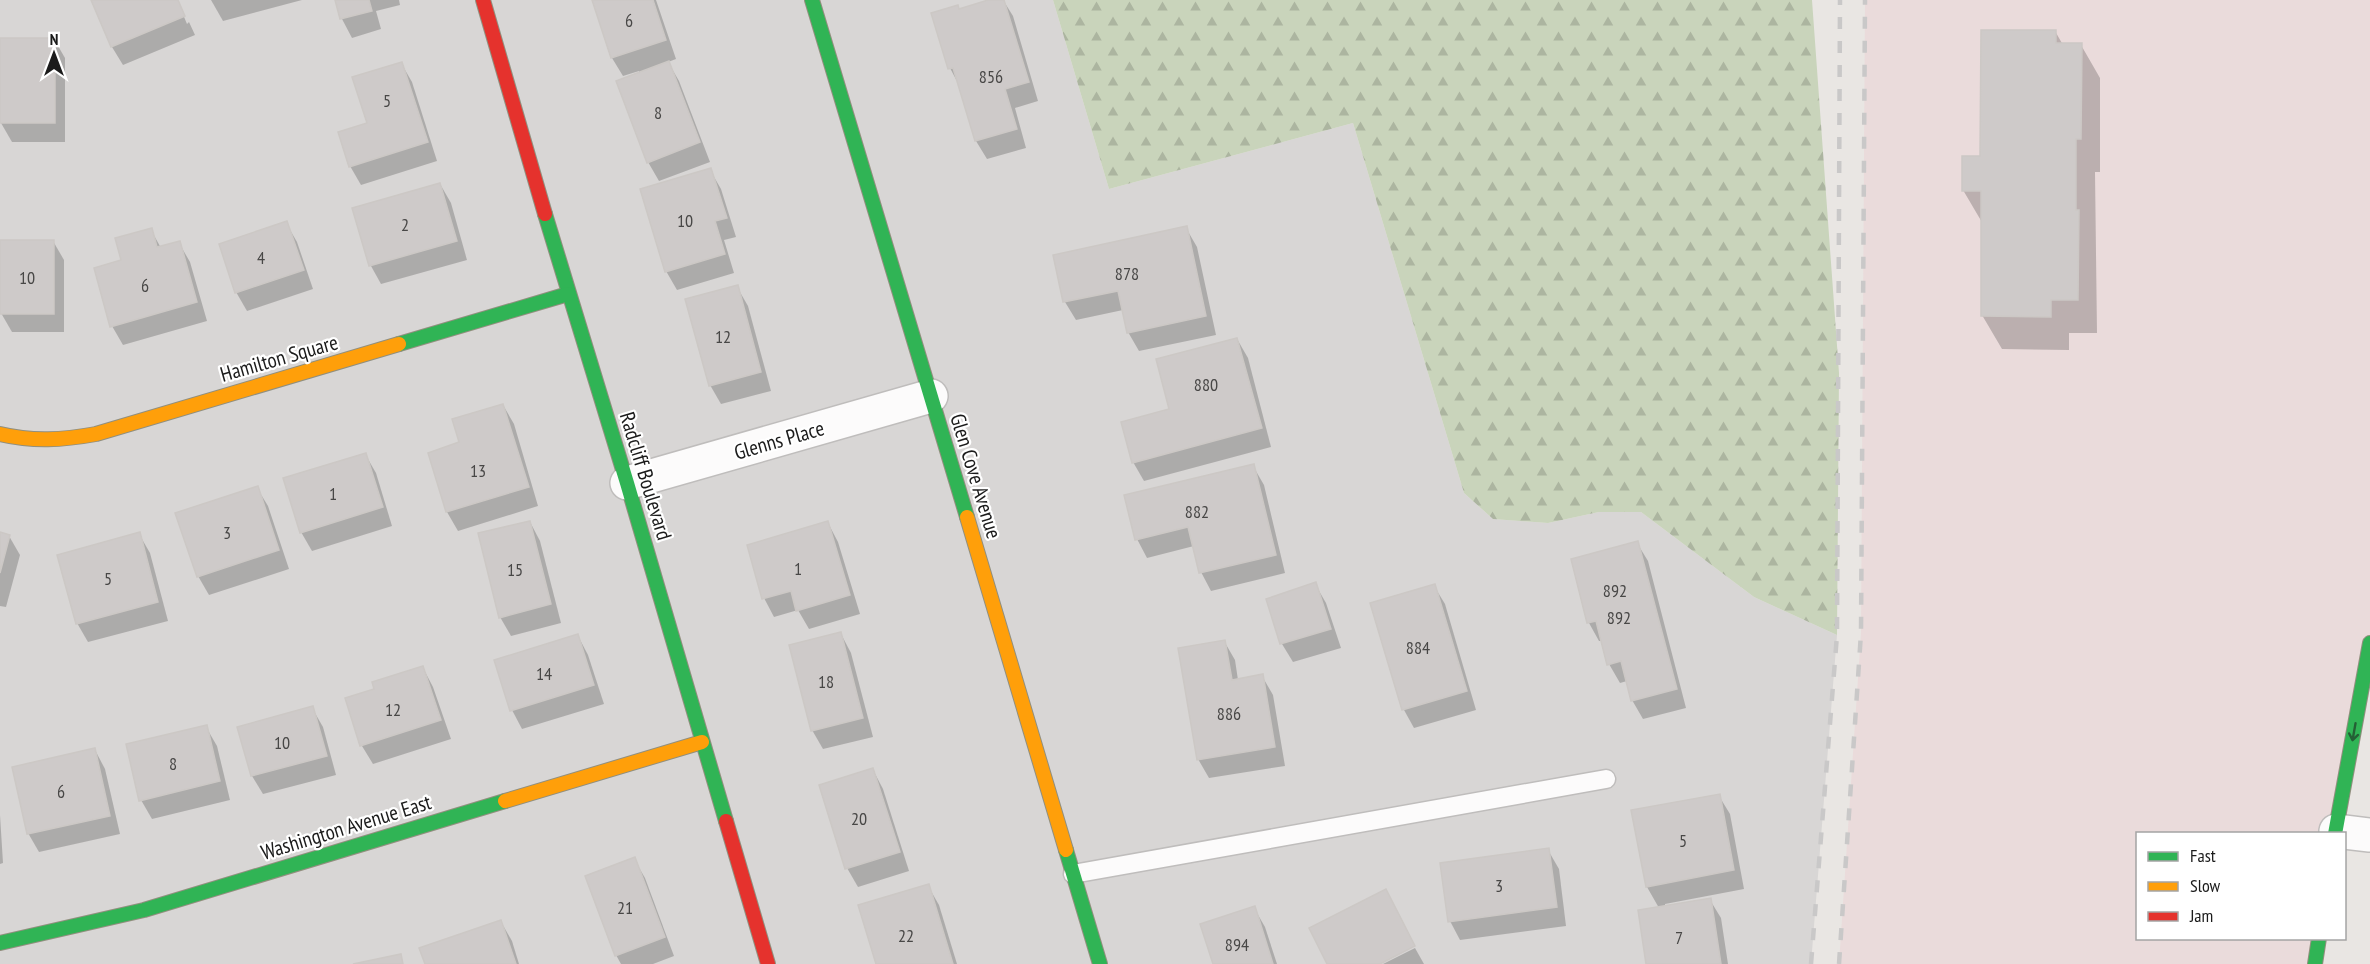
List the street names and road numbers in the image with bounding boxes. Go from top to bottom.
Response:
street label: Hamilton Square [217,328,341,388]
street label: Radcliff Boulevard [614,409,678,543]
street label: Glen Cove Avenue [944,410,1008,542]
street label: Glenns Place [731,414,827,466]
street label: Washington Avenue East [258,788,435,866]

